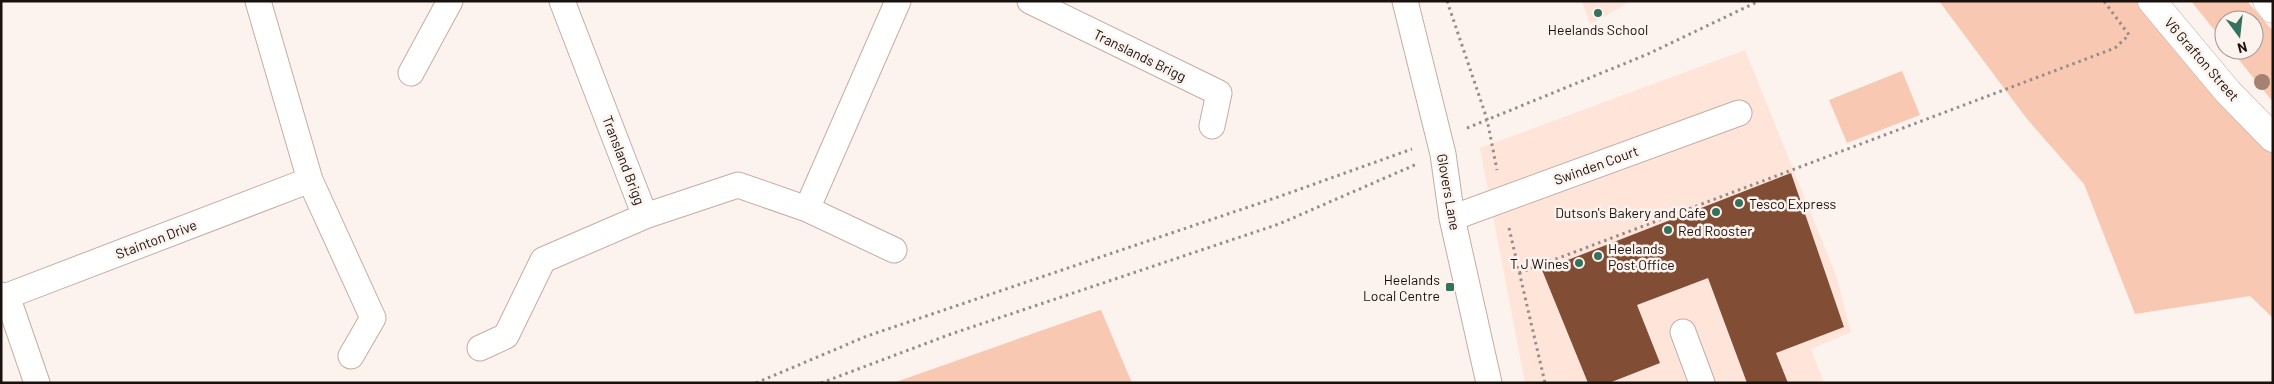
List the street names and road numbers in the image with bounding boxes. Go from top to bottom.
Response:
street label: V6 Grafton Street [2161,14,2243,104]
street label: Translands Brigg [1091,25,1189,85]
street label: Transland Brigg [599,113,649,207]
street label: Swinden Court [1551,142,1641,188]
street label: Glovers Lane [1434,152,1464,232]
street label: Stainton Drive [113,216,199,262]

